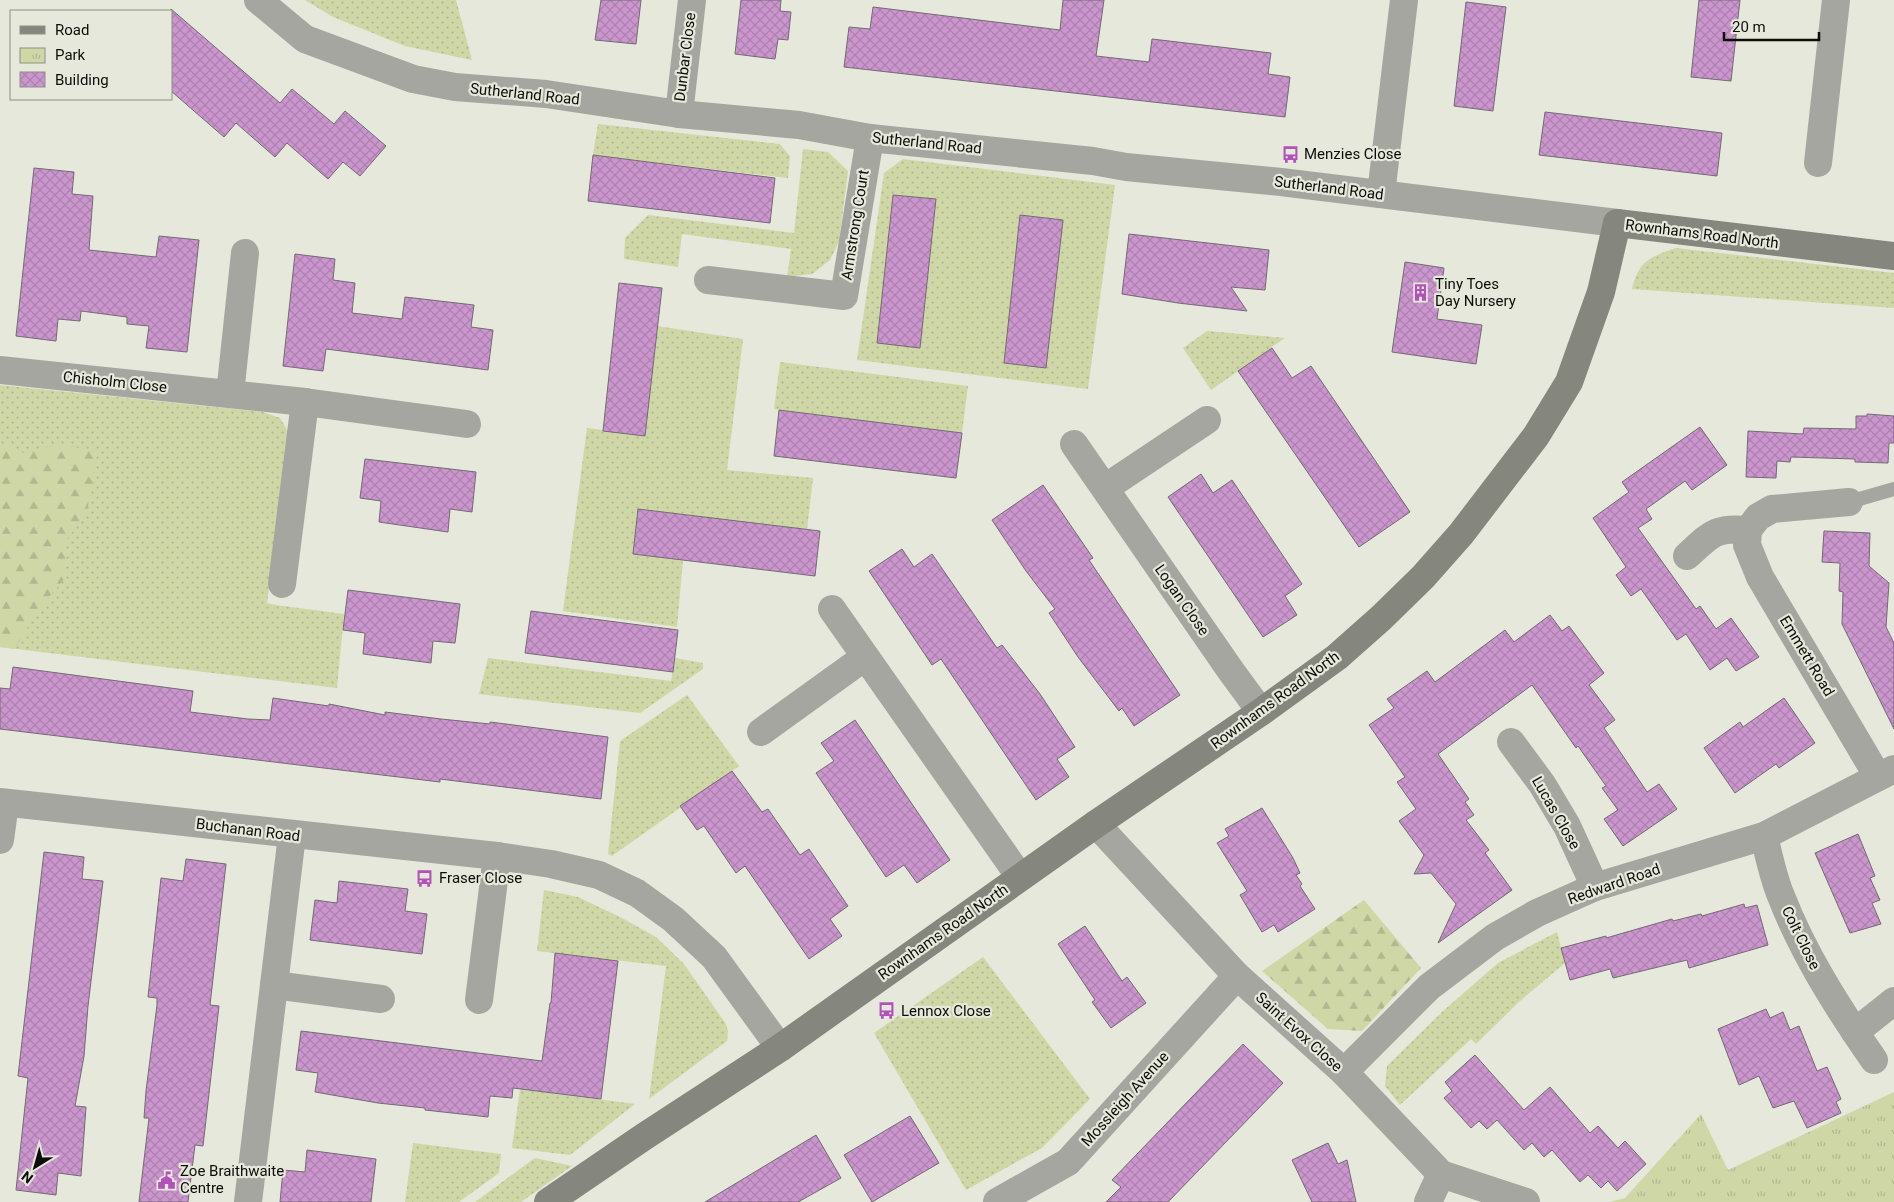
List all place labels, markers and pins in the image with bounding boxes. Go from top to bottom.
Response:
bus stop icon: Menzies Close [1280,144,1300,164]
place label: Menzies Close [1304,145,1402,163]
place label: Tiny Toes Day Nursery [1435,275,1516,310]
building icon: Tiny Toes Day Nursery [1411,283,1431,303]
bus stop icon: Fraser Close [415,868,435,888]
place label: Fraser Close [439,869,522,887]
bus stop icon: Lennox Close [877,1001,897,1021]
place label: Lennox Close [901,1002,991,1020]
place label: Zoe Braithwaite Centre [180,1162,284,1197]
public building icon: Zoe Braithwaite Centre [156,1170,176,1190]

